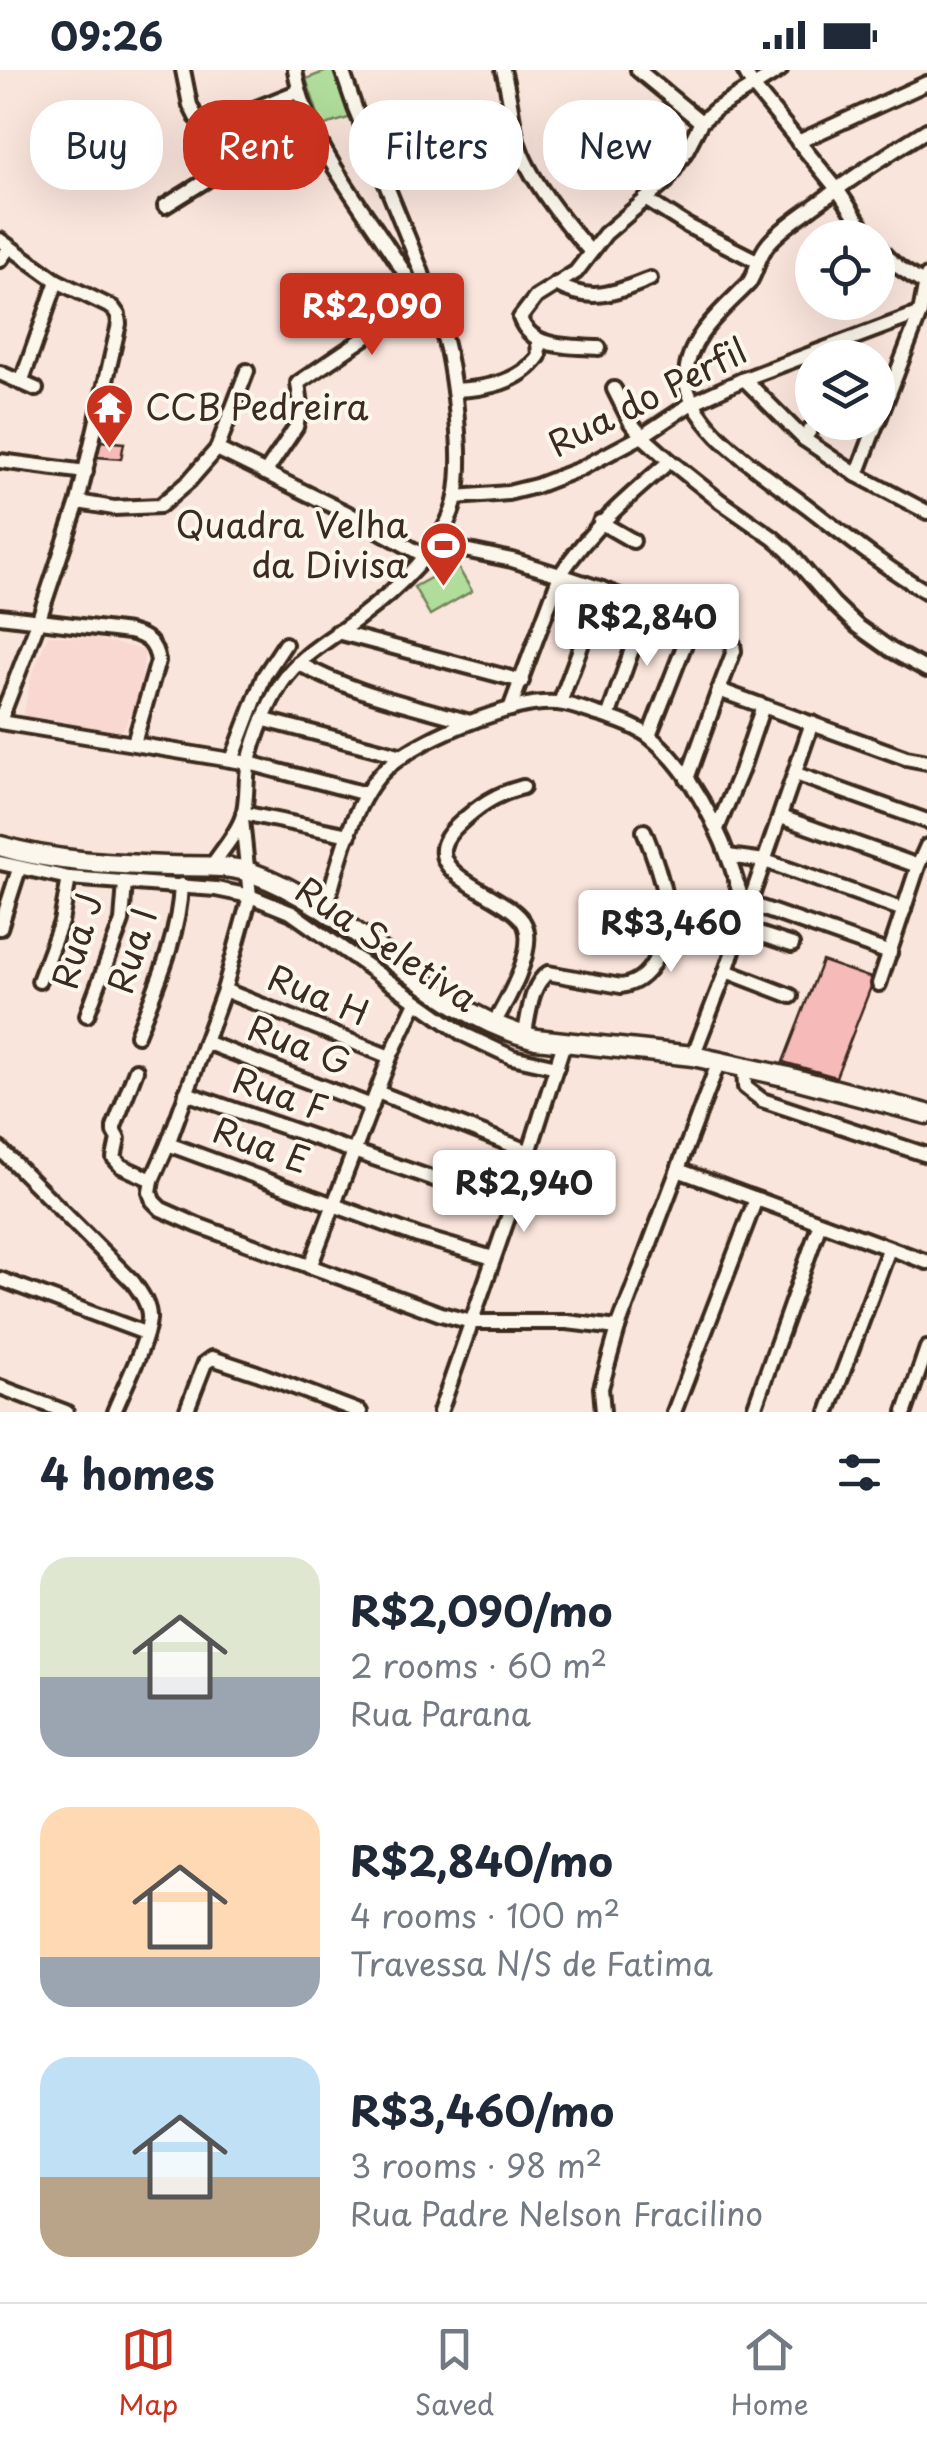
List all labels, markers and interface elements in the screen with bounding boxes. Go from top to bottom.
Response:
text: 09:26 [50,7,163,64]
chip: Buy [30,100,163,190]
chip: Rent [183,100,329,190]
chip: Filters [349,100,523,190]
chip: New [543,100,687,190]
map controls [795,220,895,440]
button: locate [795,220,895,320]
pin: R$2,090 [280,273,464,358]
text: R$2,090 [302,281,442,329]
street label: Rua do Perfil [538,323,756,469]
button: layers [795,340,895,440]
place label: CCB Pedreira [145,379,369,432]
temple icon: CCB Pedreira [84,382,136,450]
place label: Quadra Velha da Divisa [175,497,409,590]
sports icon: Quadra Velha da Divisa [417,520,469,588]
pin: R$2,840 [555,584,739,669]
text: R$2,840 [577,592,717,640]
street label: Rua Seletiva [286,862,489,1023]
street label: Rua J [37,886,115,994]
pin: R$3,460 [579,890,763,975]
text: R$3,460 [600,898,742,946]
street label: Rua I [92,901,169,1000]
street label: Rua H [260,949,377,1038]
street label: Rua G [241,1000,359,1087]
street label: Rua F [226,1052,335,1134]
street label: Rua E [206,1102,317,1185]
pin: R$2,940 [432,1150,616,1235]
text: R$2,940 [455,1158,593,1206]
text: 4 homes [40,1441,215,1504]
icon: filters [832,1445,887,1500]
text: R$2,090/mo [350,1578,613,1641]
icon: home [120,1597,240,1717]
text: 2 rooms · 60 m² [350,1641,607,1689]
text: Rua Parana [350,1689,531,1737]
text: R$2,840/mo [350,1828,613,1891]
icon: home [120,1847,240,1967]
text: 4 rooms · 100 m² [350,1891,620,1939]
text: Travessa N/S de Fatima [350,1939,713,1987]
text: R$3,460/mo [350,2078,614,2141]
icon: home [120,2097,240,2217]
text: 3 rooms · 98 m² [350,2141,602,2189]
text: Rua Padre Nelson Fracilino [350,2189,763,2237]
tab: Map [118,2322,178,2425]
tab: Saved [415,2322,494,2425]
tab: Home [731,2322,809,2425]

